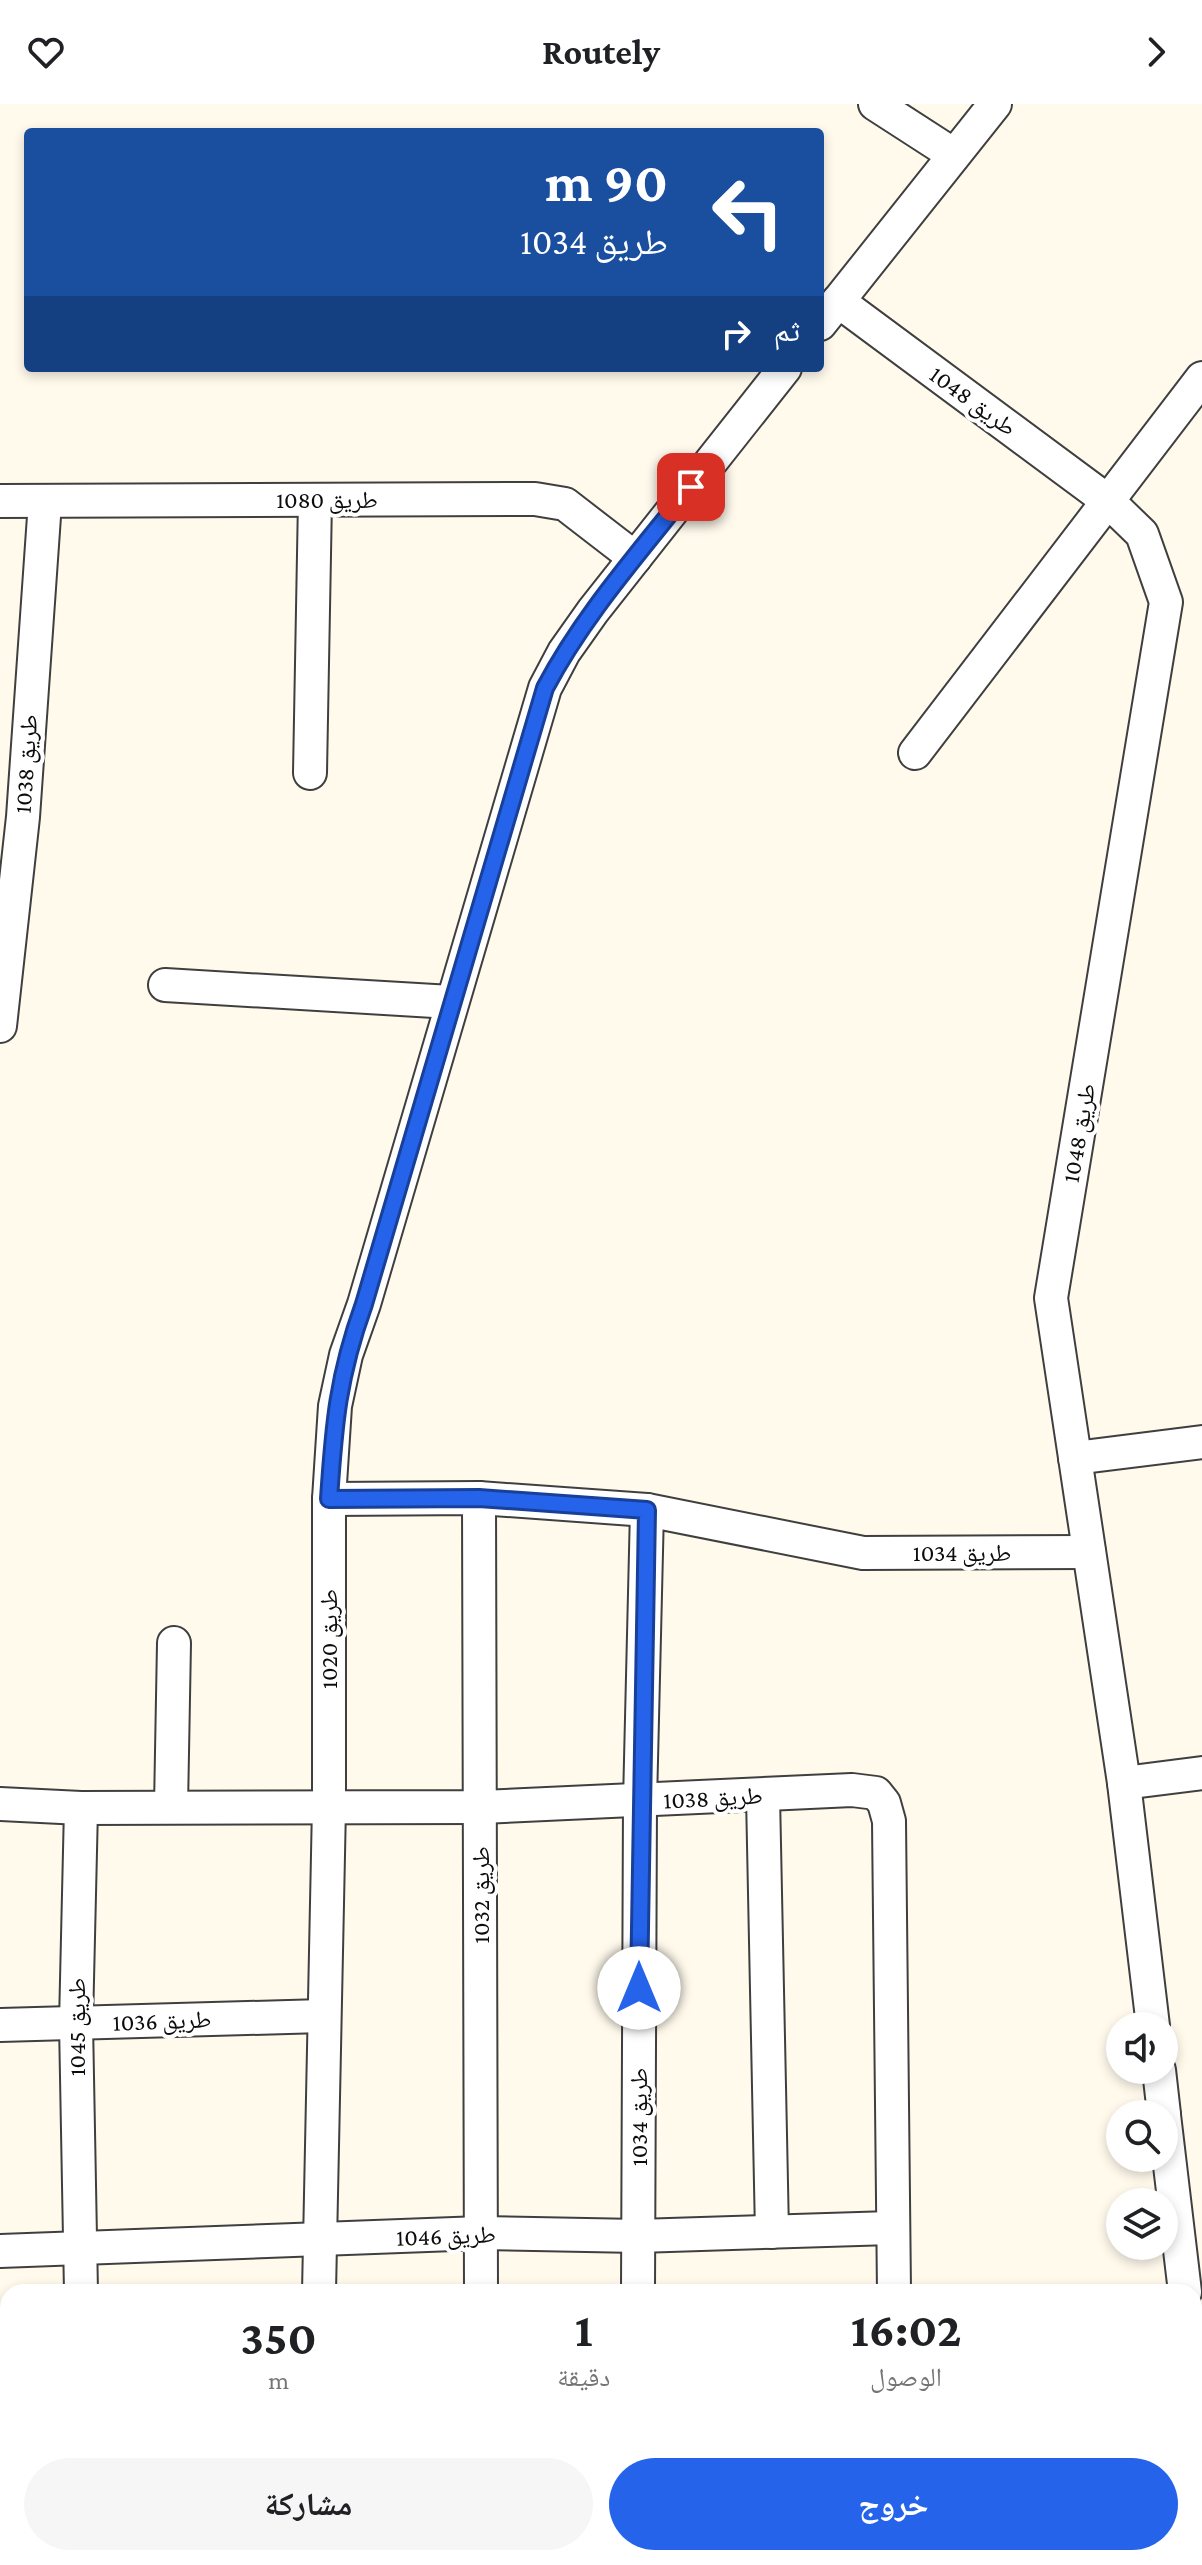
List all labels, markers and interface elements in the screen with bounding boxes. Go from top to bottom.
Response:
icon: heart [24,30,68,74]
icon: forward [1134,30,1178,74]
text: Routely [542,32,660,72]
text: 90 m [545,151,668,213]
icon: left [696,160,800,264]
text: طريق 1034 [520,222,668,262]
icon: right [714,312,758,356]
text: ثم [774,314,800,347]
street label: طريق 1048 [924,360,1022,442]
pin [657,453,725,521]
icon: arrive [669,465,713,509]
street label: طريق 1080 [276,486,378,514]
street label: طريق 1038 [9,713,43,815]
street label: طريق 1048 [1056,1081,1102,1185]
street label: طريق 1034 [913,1539,1011,1567]
street label: طريق 1020 [315,1589,343,1689]
street label: طريق 1038 [663,1781,763,1815]
street label: طريق 1032 [467,1846,495,1944]
position arrow [597,1946,681,2030]
street label: طريق 1045 [63,1978,91,2076]
street label: طريق 1036 [112,2005,212,2037]
map controls [1106,2012,1178,2260]
button: sound [1106,2012,1178,2084]
street label: طريق 1034 [625,2068,653,2166]
button: search [1106,2100,1178,2172]
button: layers [1106,2188,1178,2260]
street label: طريق 1046 [396,2220,496,2252]
text: 1 [575,2303,593,2356]
text: 16:02 [851,2303,961,2356]
text: 350 [241,2311,317,2364]
text: دقيقة [557,2363,610,2392]
text: الوصول [870,2363,942,2392]
text: m [268,2366,289,2395]
button: مشاركة [24,2458,593,2550]
button: خروج [609,2458,1178,2550]

